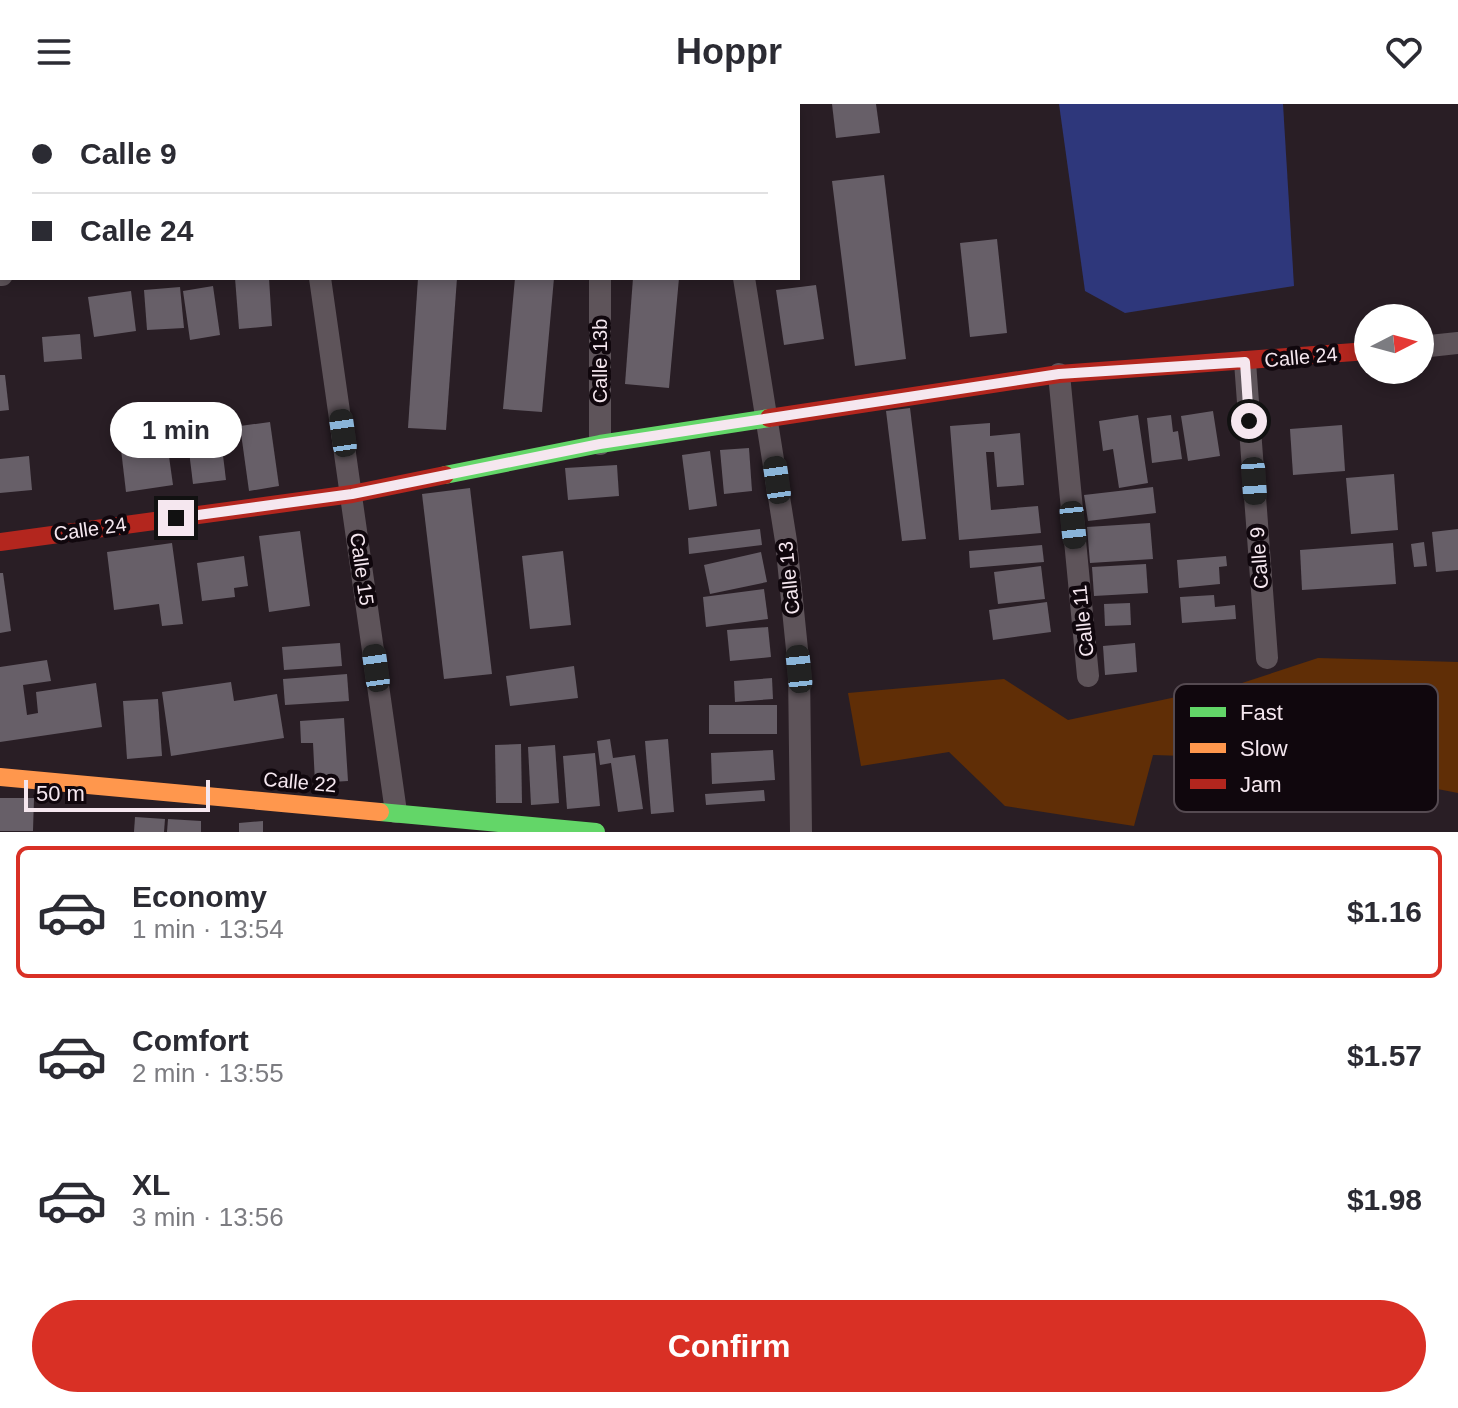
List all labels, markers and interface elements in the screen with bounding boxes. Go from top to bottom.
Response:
icon: menu [32,30,76,74]
icon: heart [1382,30,1426,74]
text: Hoppr [676,31,782,72]
text: Calle 9 [80,137,177,170]
text: Calle 24 [80,214,193,247]
north arrow [1354,304,1434,384]
map controls [1354,304,1434,384]
street label: Calle 13b [589,319,611,403]
street label: Calle 24 [1263,343,1339,371]
callout: 1 min [110,402,242,458]
route start [1231,403,1267,439]
car [328,408,358,458]
text: 1 min [142,415,210,445]
car [762,455,792,505]
car [1240,456,1268,506]
route end [158,500,194,536]
car [1059,500,1087,550]
street label: Calle 24 [52,513,128,545]
street label: Calle 9 [1246,526,1272,590]
street label: Calle 15 [346,531,378,607]
street label: Calle 13 [774,540,804,616]
street label: Calle 11 [1068,584,1098,658]
car [361,643,391,693]
car [785,644,813,694]
legend [1174,684,1438,812]
text: Fast [1240,700,1283,725]
text: Slow [1240,736,1288,761]
street label: Calle 22 [262,768,338,796]
text: Jam [1240,772,1282,797]
scale bar [24,776,210,812]
text: 50 m [36,781,85,806]
icon: car [36,876,108,948]
text: Economy [132,880,267,913]
text: $1.16 [1347,895,1422,928]
text: 1 min · 13:54 [132,914,284,944]
icon: car [36,1020,108,1092]
text: Comfort [132,1024,249,1057]
text: $1.57 [1347,1039,1422,1072]
text: 2 min · 13:55 [132,1058,284,1088]
icon: car [36,1164,108,1236]
text: XL [132,1168,170,1201]
text: $1.98 [1347,1183,1422,1216]
text: 3 min · 13:56 [132,1202,284,1232]
button: Confirm [32,1300,1426,1392]

